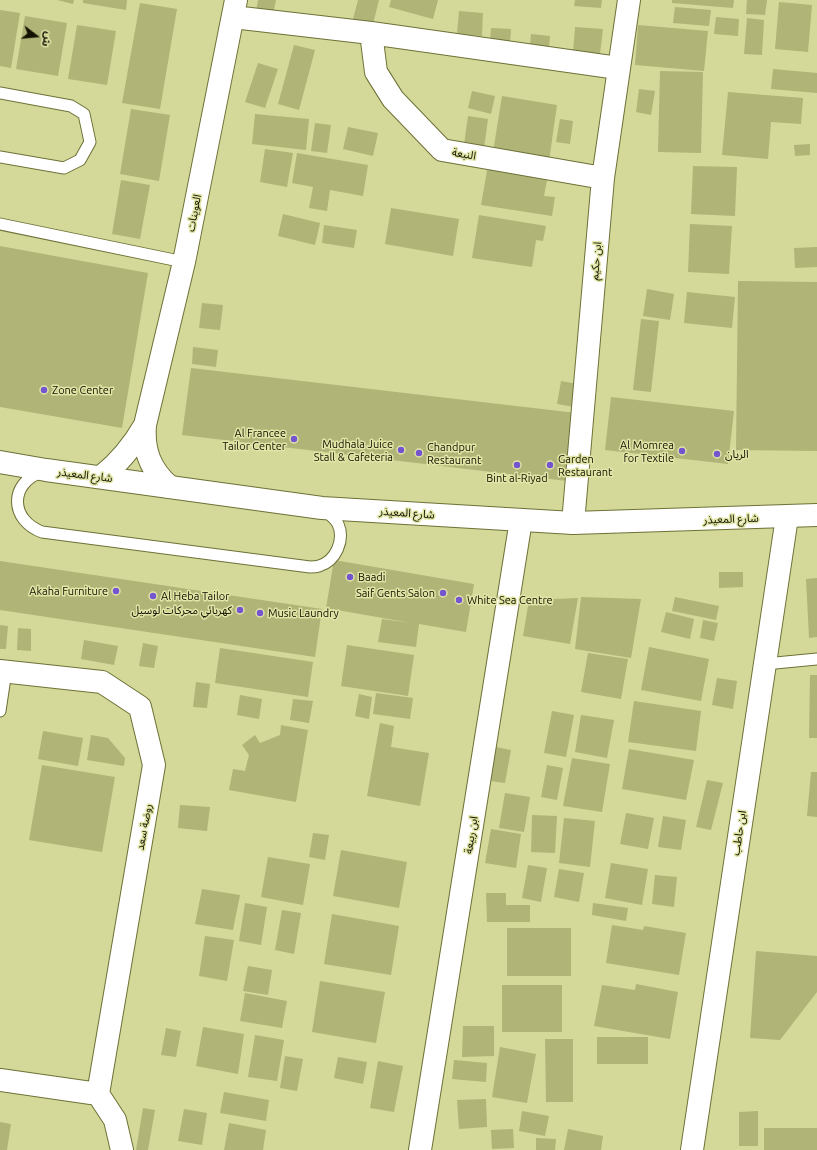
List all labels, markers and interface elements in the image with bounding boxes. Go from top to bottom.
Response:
north arrow [16,16,56,56]
text: ش [40,30,55,48]
street label: النبعة [451,145,477,163]
street label: العوينات [184,193,204,233]
street label: ابن حكيم [588,241,604,281]
place label: Zone Center [52,383,113,397]
marker: Zone Center [39,385,49,395]
place label: Al Francee Tailor Center [222,426,286,452]
marker: Al Francee Tailor Center [289,434,299,444]
place label: Mudhala Juice Stall & Cafeteria [314,437,393,463]
place label: Al Momrea for Textile [620,438,674,464]
place label: Chandpur Restaurant [427,440,481,466]
marker: Mudhala Juice Stall & Cafeteria [396,445,406,455]
marker: Al Momrea for Textile [677,446,687,456]
place label: الريان [725,447,749,461]
marker: Chandpur Restaurant [414,448,424,458]
marker: الريان [712,449,722,459]
place label: Garden Restaurant [558,452,612,478]
marker: Bint al-Riyad [512,460,522,470]
marker: Garden Restaurant [545,460,555,470]
street label: شارع المعيذر [57,465,113,485]
place label: Bint al-Riyad [486,471,548,485]
street label: شارع المعيذر [379,504,435,522]
street label: شارع المعيذر [703,511,759,527]
place label: Baadi [358,570,385,584]
marker: Baadi [345,572,355,582]
place label: Akaha Furniture [29,584,108,598]
marker: Akaha Furniture [111,586,121,596]
place label: Saif Gents Salon [356,586,435,600]
marker: Saif Gents Salon [438,588,448,598]
place label: Al Heba Tailor [161,589,229,603]
marker: Al Heba Tailor [148,591,158,601]
place label: White Sea Centre [467,593,553,607]
marker: White Sea Centre [454,595,464,605]
place label: كهربائي محركات لوسيل [131,603,232,617]
marker: كهربائي محركات لوسيل [235,605,245,615]
place label: Music Laundry [268,606,339,620]
marker: Music Laundry [255,608,265,618]
street label: روضة سعد [133,803,155,851]
street label: ابن حاطب [729,810,749,856]
street label: ابن ربيعة [462,815,480,855]

